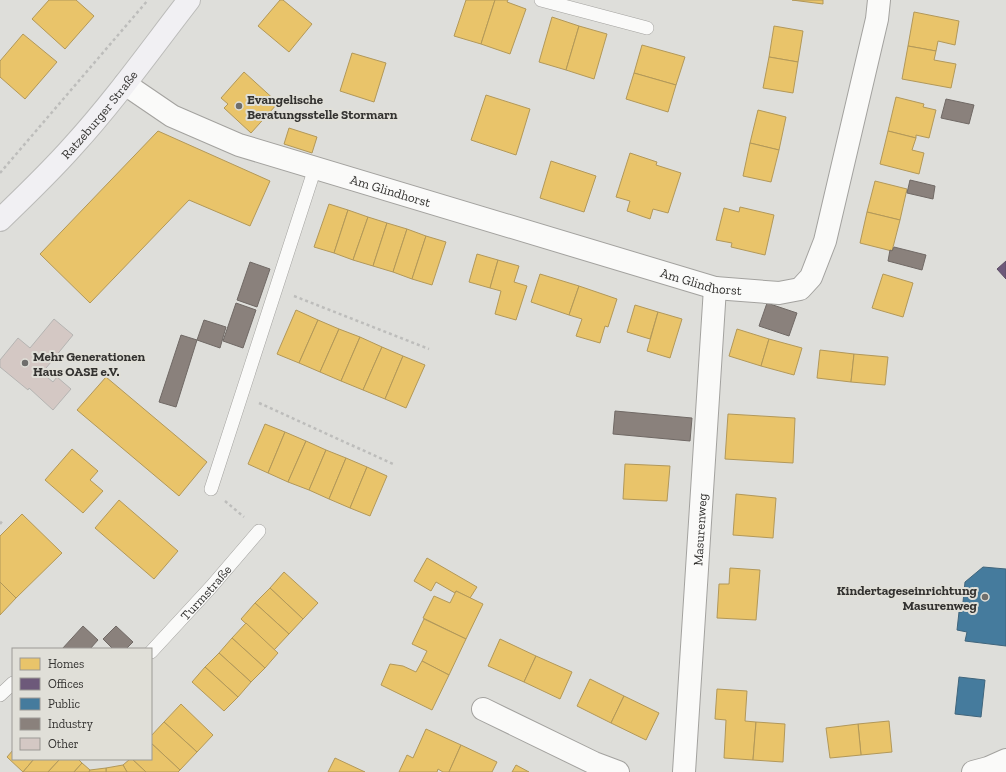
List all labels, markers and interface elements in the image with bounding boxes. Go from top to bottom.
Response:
street label: Ratzeburger Straße [58,67,141,162]
place label: Evangelische Beratungsstelle Stormarn [247,92,398,122]
marker: Evangelische Beratungsstelle Stormarn [234,101,244,111]
street label: Am Glindhorst [348,172,432,210]
street label: Am Glindhorst [659,265,742,298]
place label: Mehr Generationen Haus OASE e.V. [33,349,146,379]
marker: Mehr Generationen Haus OASE e.V. [20,358,30,368]
street label: Masurenweg [690,493,710,566]
street label: Turmstraße [177,562,235,623]
place label: Kindertageseinrichtung Masurenweg [837,583,978,613]
marker: Kindertageseinrichtung Masurenweg [980,592,990,602]
legend [12,648,152,760]
text: Homes [48,657,84,671]
text: Offices [48,677,84,691]
text: Public [48,697,81,711]
text: Industry [48,717,94,731]
text: Other [48,737,79,751]

